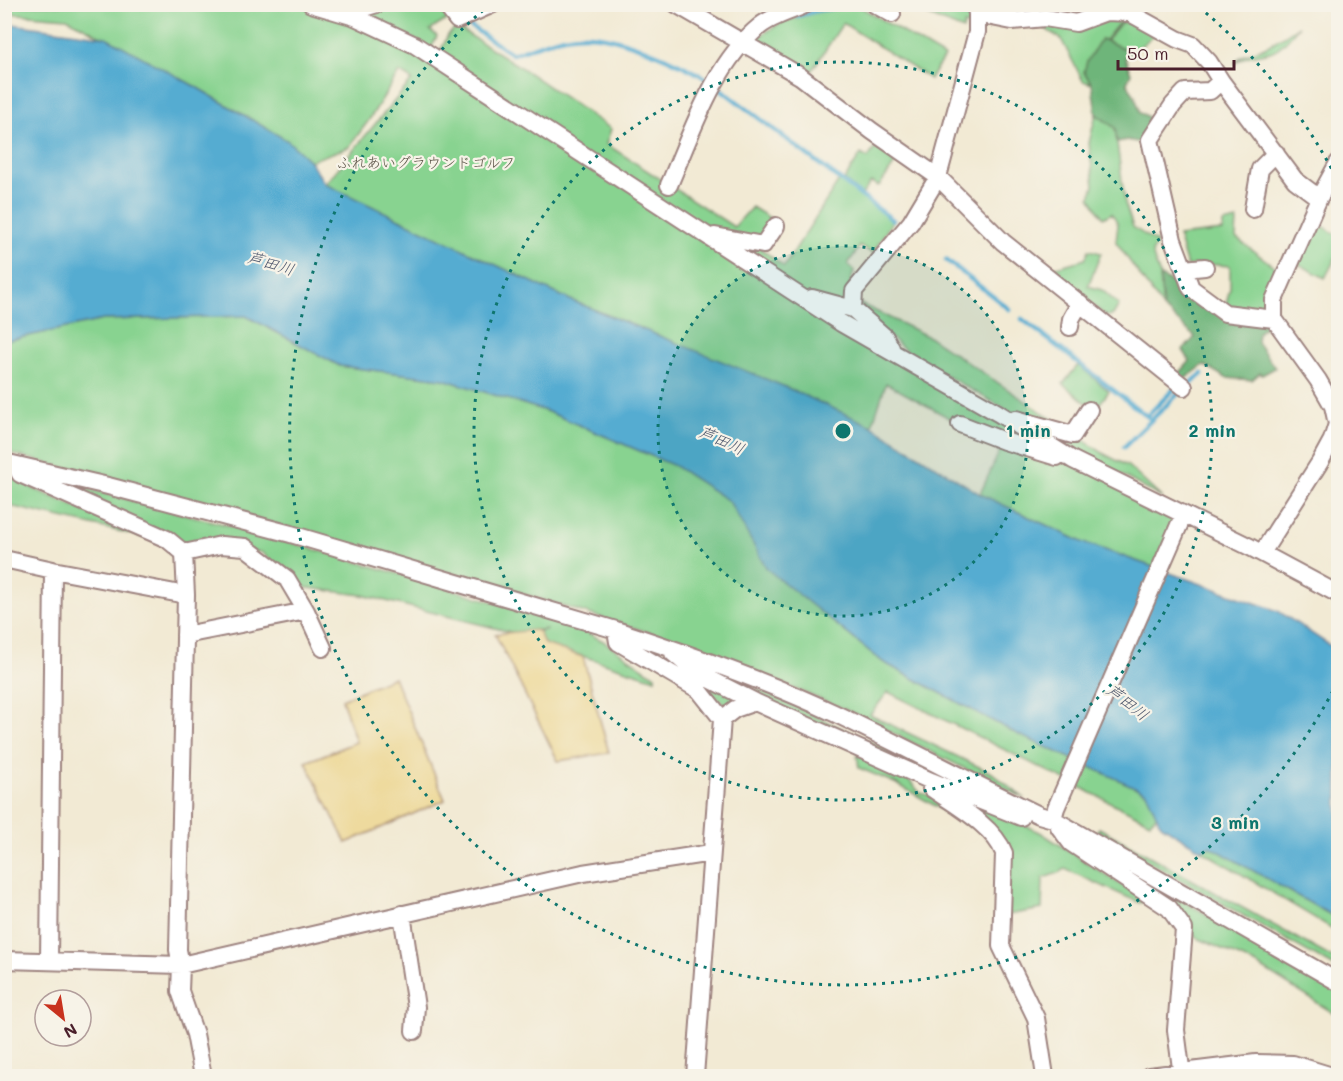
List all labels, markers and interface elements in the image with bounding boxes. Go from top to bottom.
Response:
scale bar [1118,33,1234,71]
text: 50 m [1127,41,1169,65]
park label: ふれあいグラウンドゴルフ [336,152,516,172]
water label: 芦田川 [245,245,297,280]
text: 1 min [1005,418,1051,442]
text: 2 min [1188,418,1236,442]
water label: 芦田川 [696,420,748,459]
centre of rings [833,421,853,441]
water label: 芦田川 [1103,679,1154,725]
text: 3 min [1211,810,1259,834]
north arrow [33,988,93,1048]
text: N [60,1019,81,1044]

